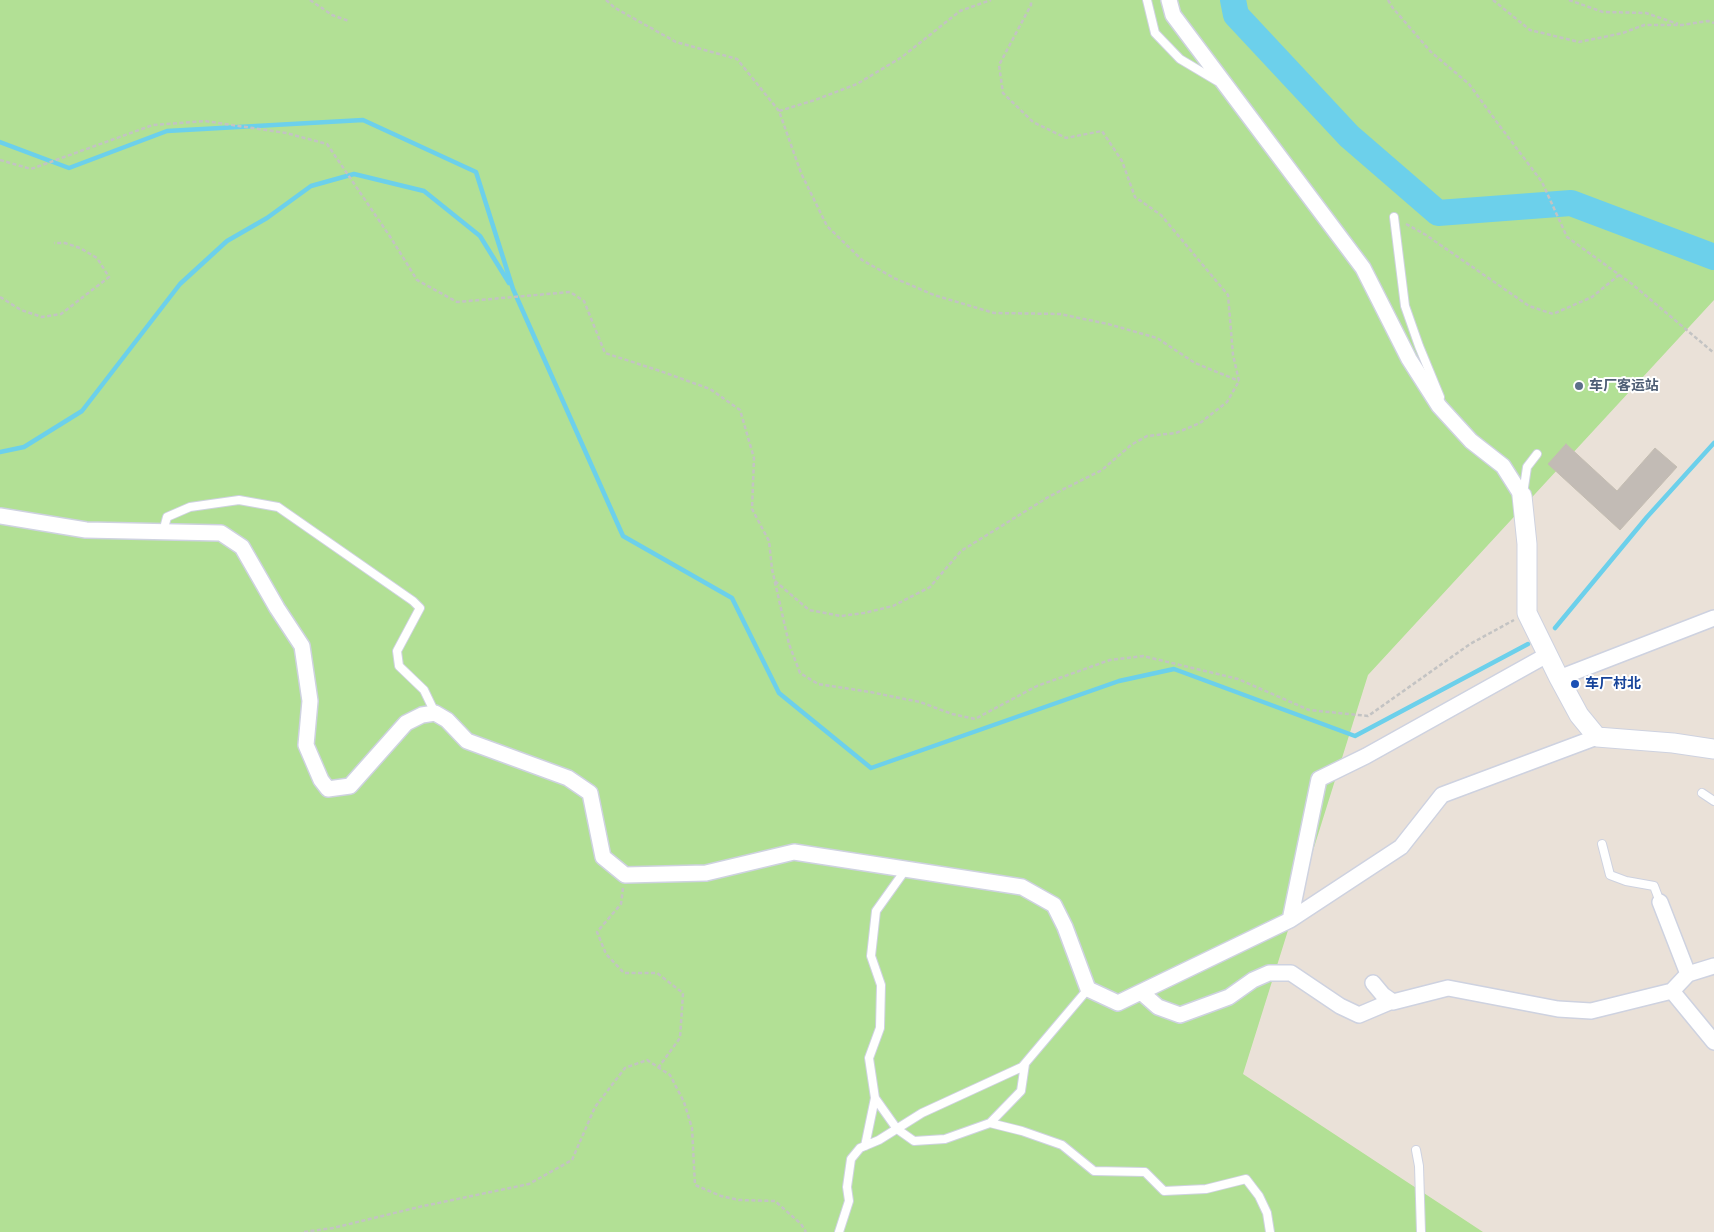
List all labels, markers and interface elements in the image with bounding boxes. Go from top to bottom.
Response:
place label: 车厂客运站 [1589,378,1659,394]
marker: 车厂客运站 [1573,380,1585,392]
place label: 车厂村北 [1585,676,1641,692]
marker: 车厂村北 [1569,678,1581,690]

